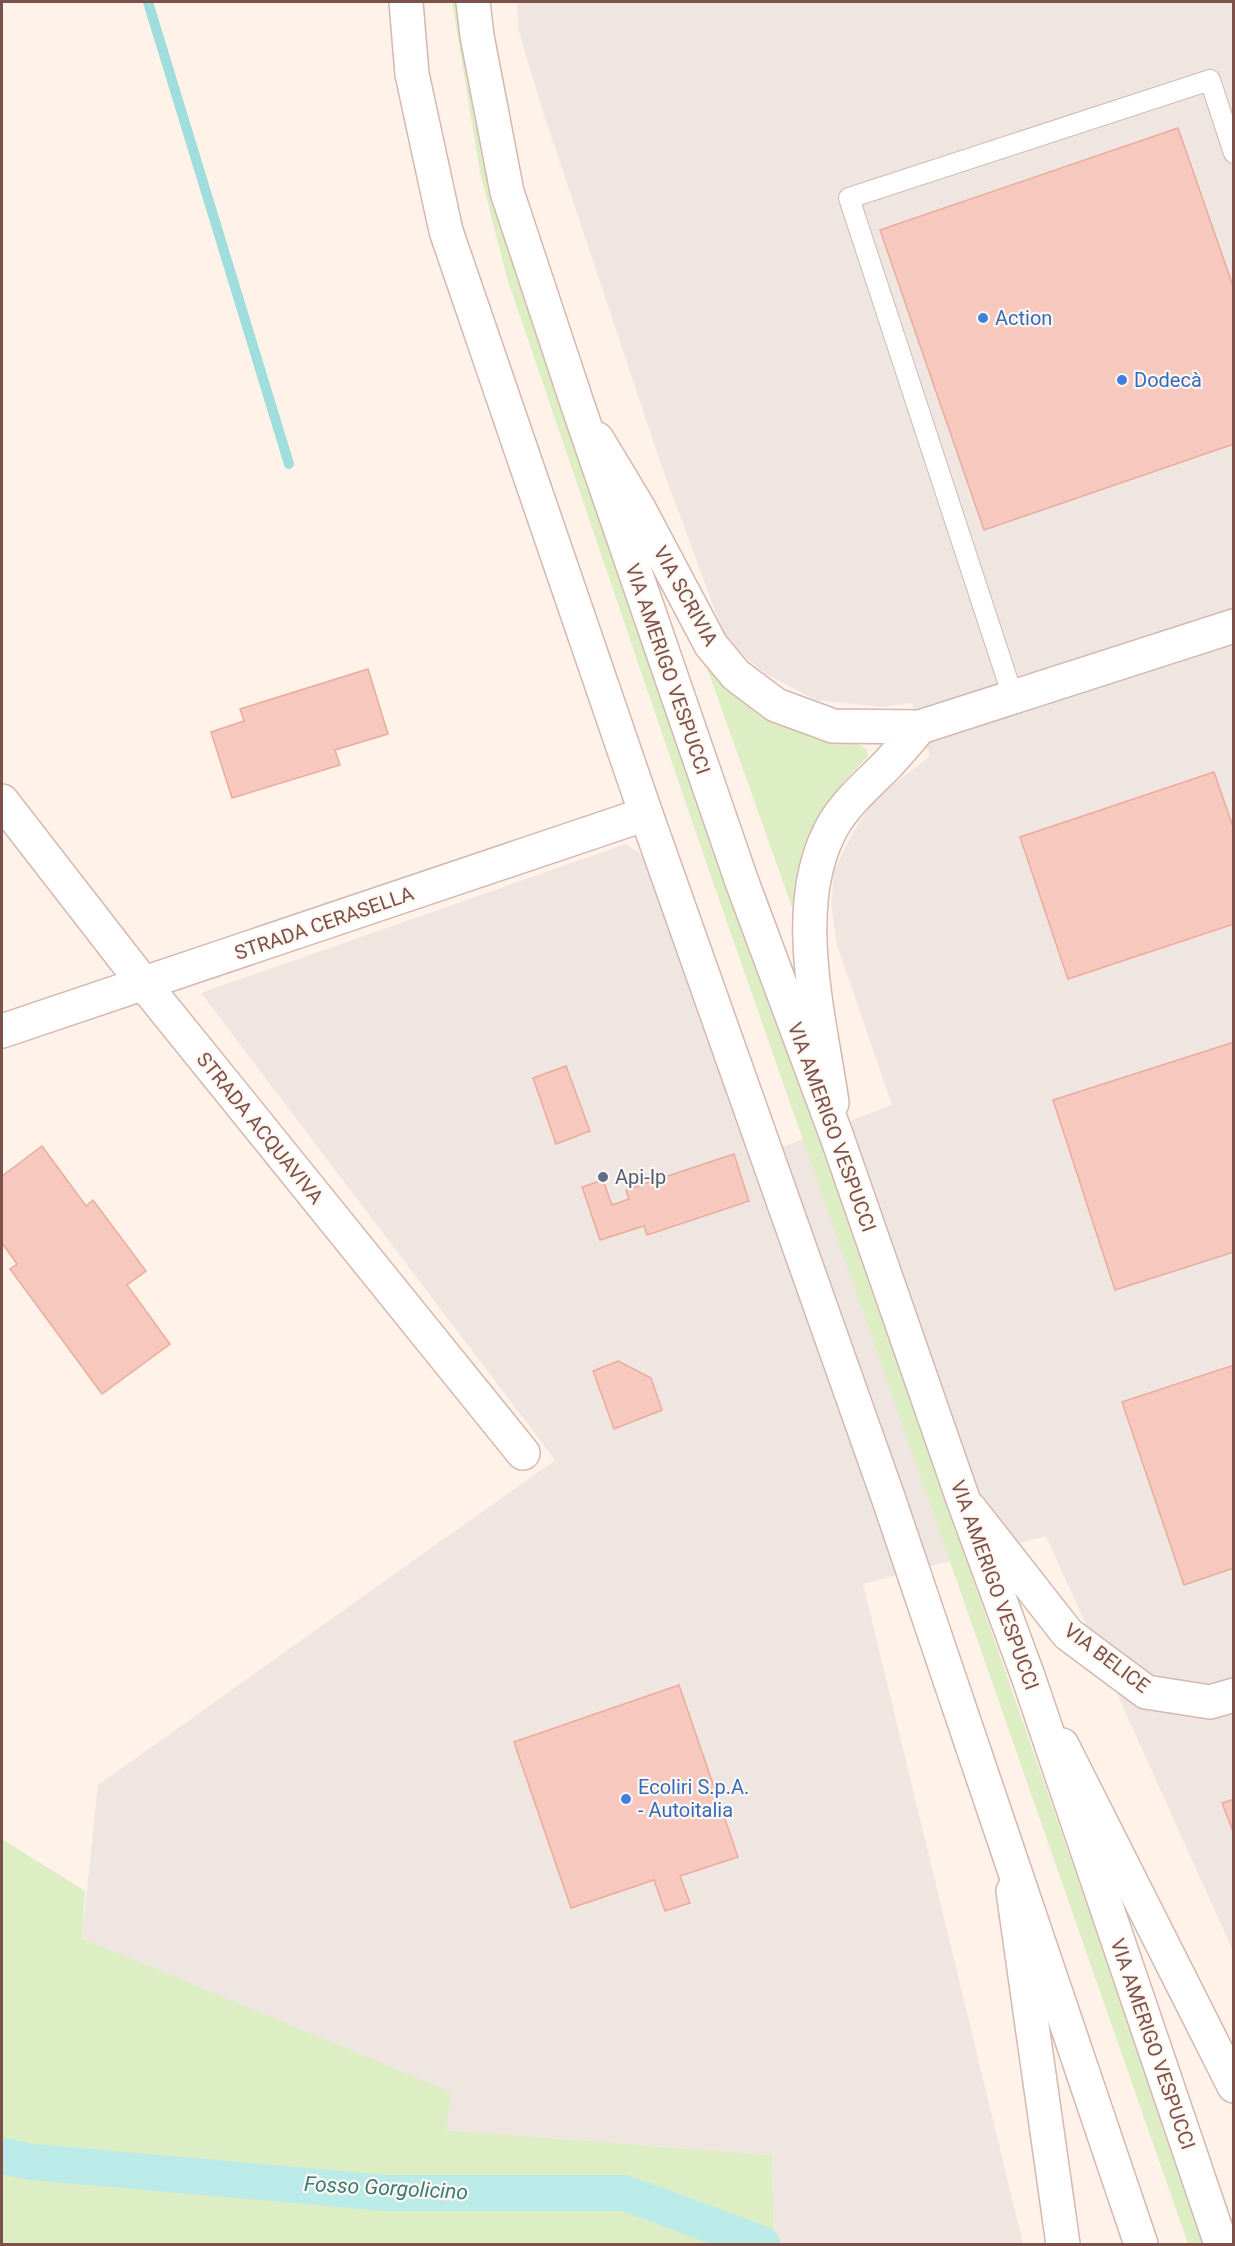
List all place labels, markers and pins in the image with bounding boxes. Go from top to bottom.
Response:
place label: Action [995,306,1052,330]
marker: Action [976,311,990,325]
place label: Dodecà [1134,368,1202,392]
marker: Dodecà [1115,373,1129,387]
place label: Api-Ip [615,1165,666,1189]
marker: Api-Ip [596,1170,610,1184]
place label: Ecoliri S.p.A. - Autoitalia [638,1775,749,1822]
marker: Ecoliri S.p.A. - Autoitalia [619,1792,633,1806]

